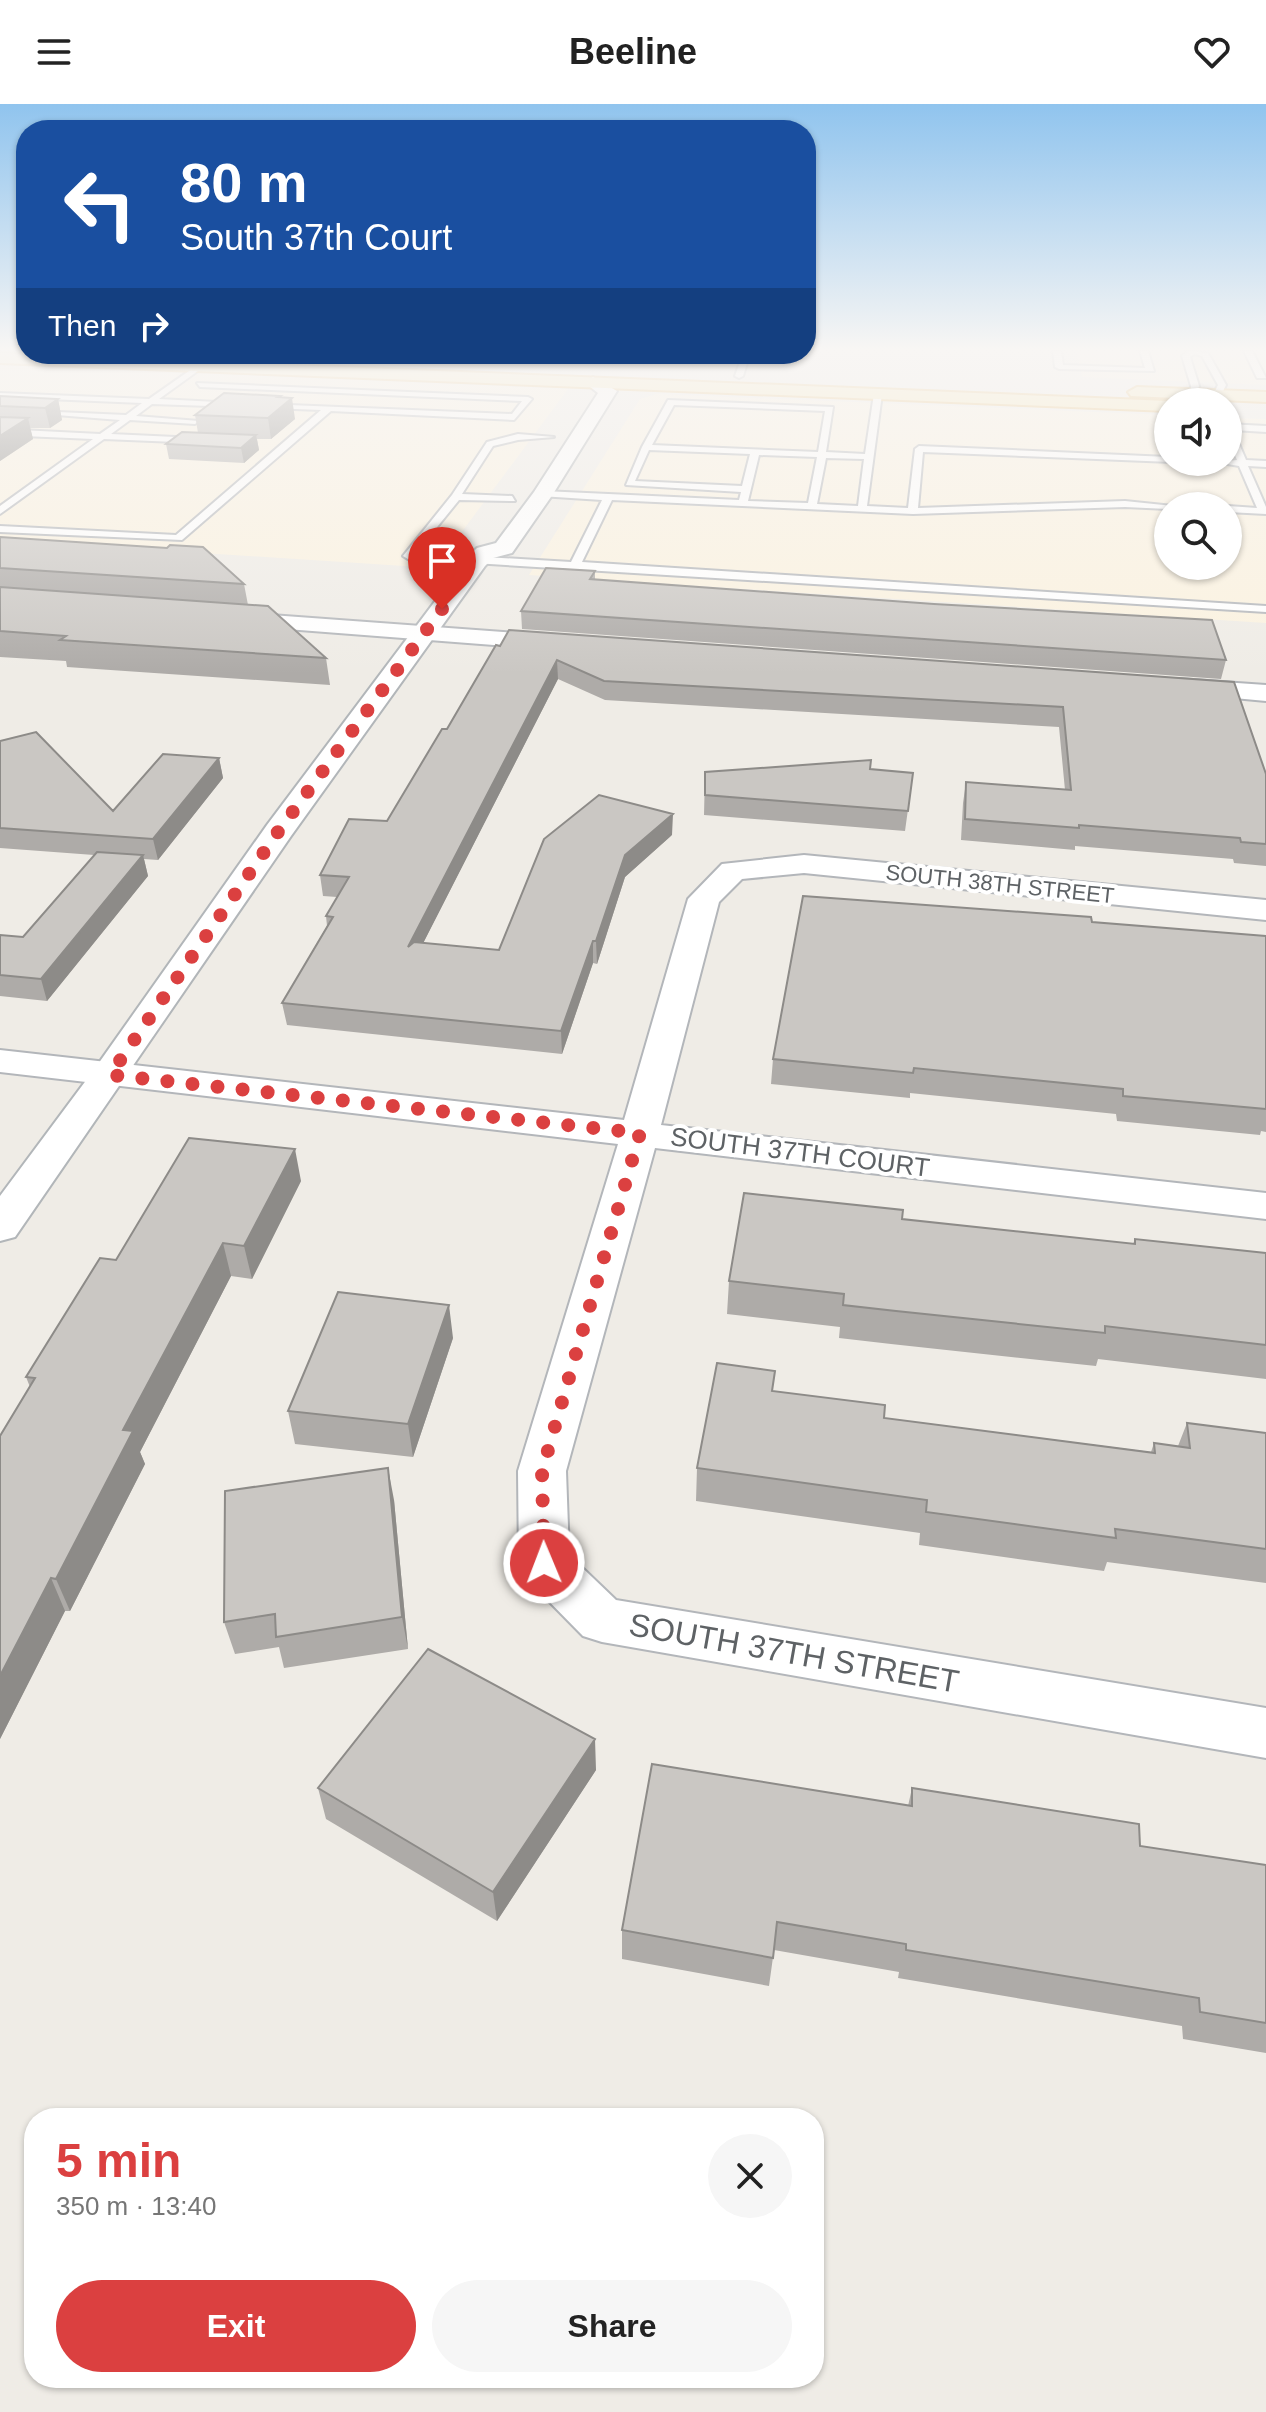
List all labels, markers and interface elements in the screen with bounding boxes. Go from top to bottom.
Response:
icon: menu [32,30,76,74]
icon: heart [1190,30,1234,74]
text: Beeline [569,31,697,72]
text: 80 m [180,151,308,214]
icon: left [48,152,152,256]
text: South 37th Court [180,217,452,258]
icon: right [132,304,176,348]
text: Then [48,309,116,342]
map controls [1154,388,1242,580]
button: sound [1154,388,1242,476]
button: search [1154,492,1242,580]
pin [408,527,476,609]
icon: arrive [420,539,464,583]
street label: SOUTH 38TH STREET [884,860,1116,908]
street label: SOUTH 37TH COURT [669,1121,931,1183]
position arrow [502,1521,586,1605]
street label: SOUTH 37TH STREET [626,1606,962,1700]
text: 5 min [56,2134,181,2187]
button: close [708,2134,792,2218]
text: 350 m · 13:40 [56,2191,216,2221]
button: Exit [56,2280,416,2372]
button: Share [432,2280,792,2372]

